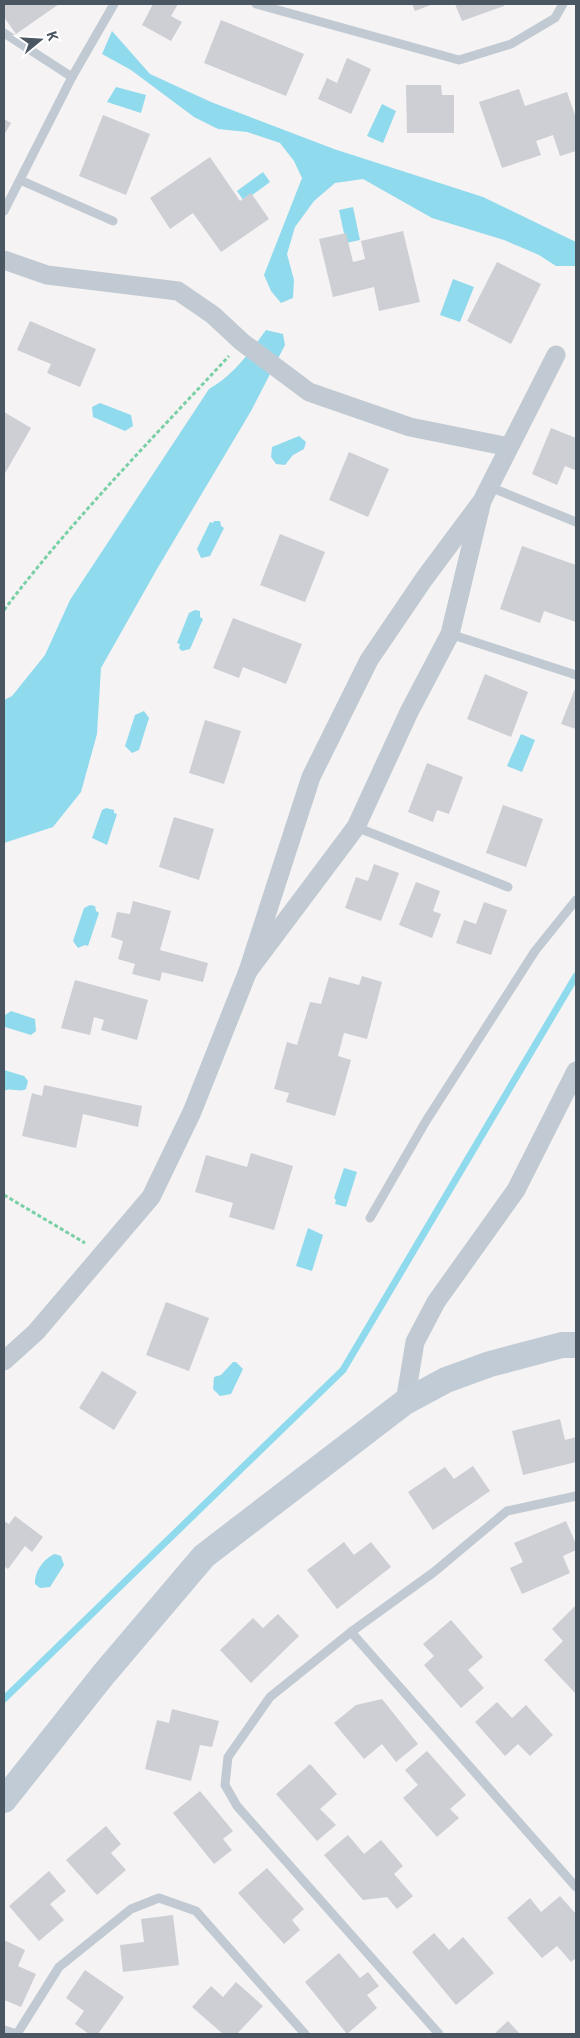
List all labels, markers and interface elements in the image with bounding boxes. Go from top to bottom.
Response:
north arrow [15,15,65,65]
text: K [42,28,64,44]

